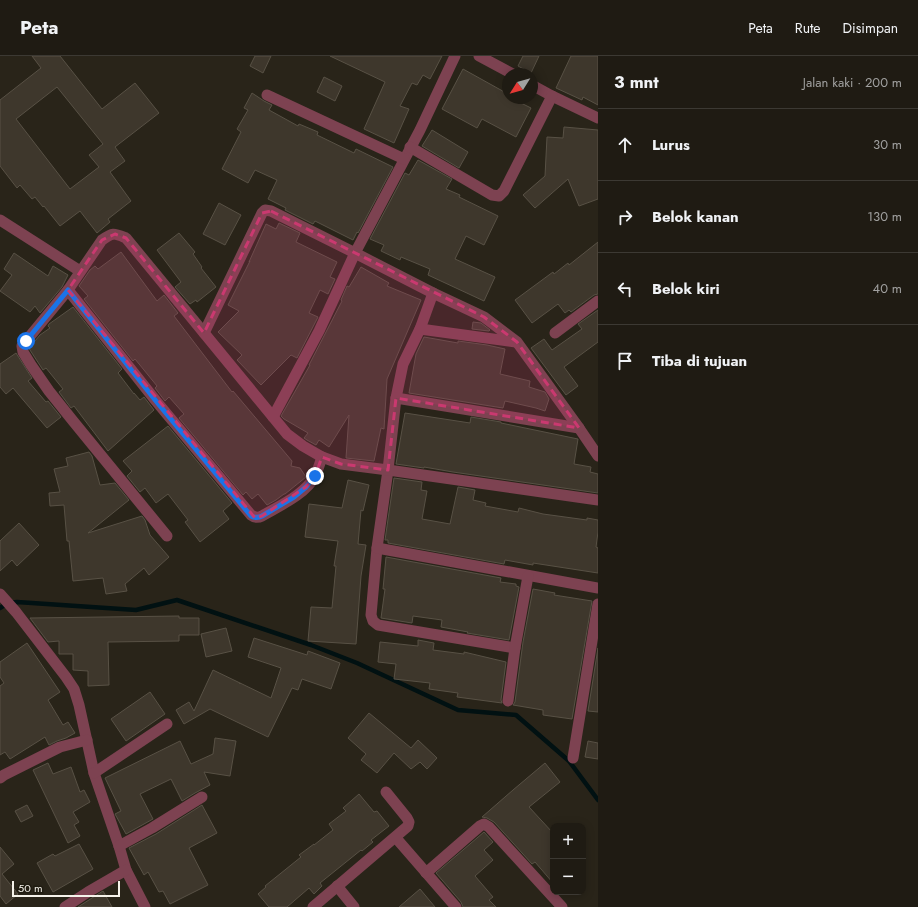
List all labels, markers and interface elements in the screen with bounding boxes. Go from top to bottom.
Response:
text: Peta [20,14,58,41]
text: Peta [748,18,773,38]
text: Rute [795,18,821,38]
text: Disimpan [843,18,898,38]
north arrow [502,68,538,104]
text: 3 mnt [614,70,659,94]
text: Jalan kaki · 200 m [803,73,902,92]
icon: ahead [614,134,636,156]
text: Lurus [652,134,690,156]
text: 30 m [873,135,902,154]
icon: right [614,206,636,228]
text: Belok kanan [652,206,739,228]
text: 130 m [867,207,902,226]
icon: left [614,278,636,300]
text: Belok kiri [652,278,720,300]
text: 40 m [873,279,902,298]
route start [17,332,35,350]
icon: arrive [614,350,636,372]
text: Tiba di tujuan [652,350,747,372]
route end [306,467,324,485]
map controls [550,823,586,895]
button: + [550,823,586,859]
button: − [550,859,586,895]
scale bar [12,879,120,898]
text: 50 m [18,880,43,896]

